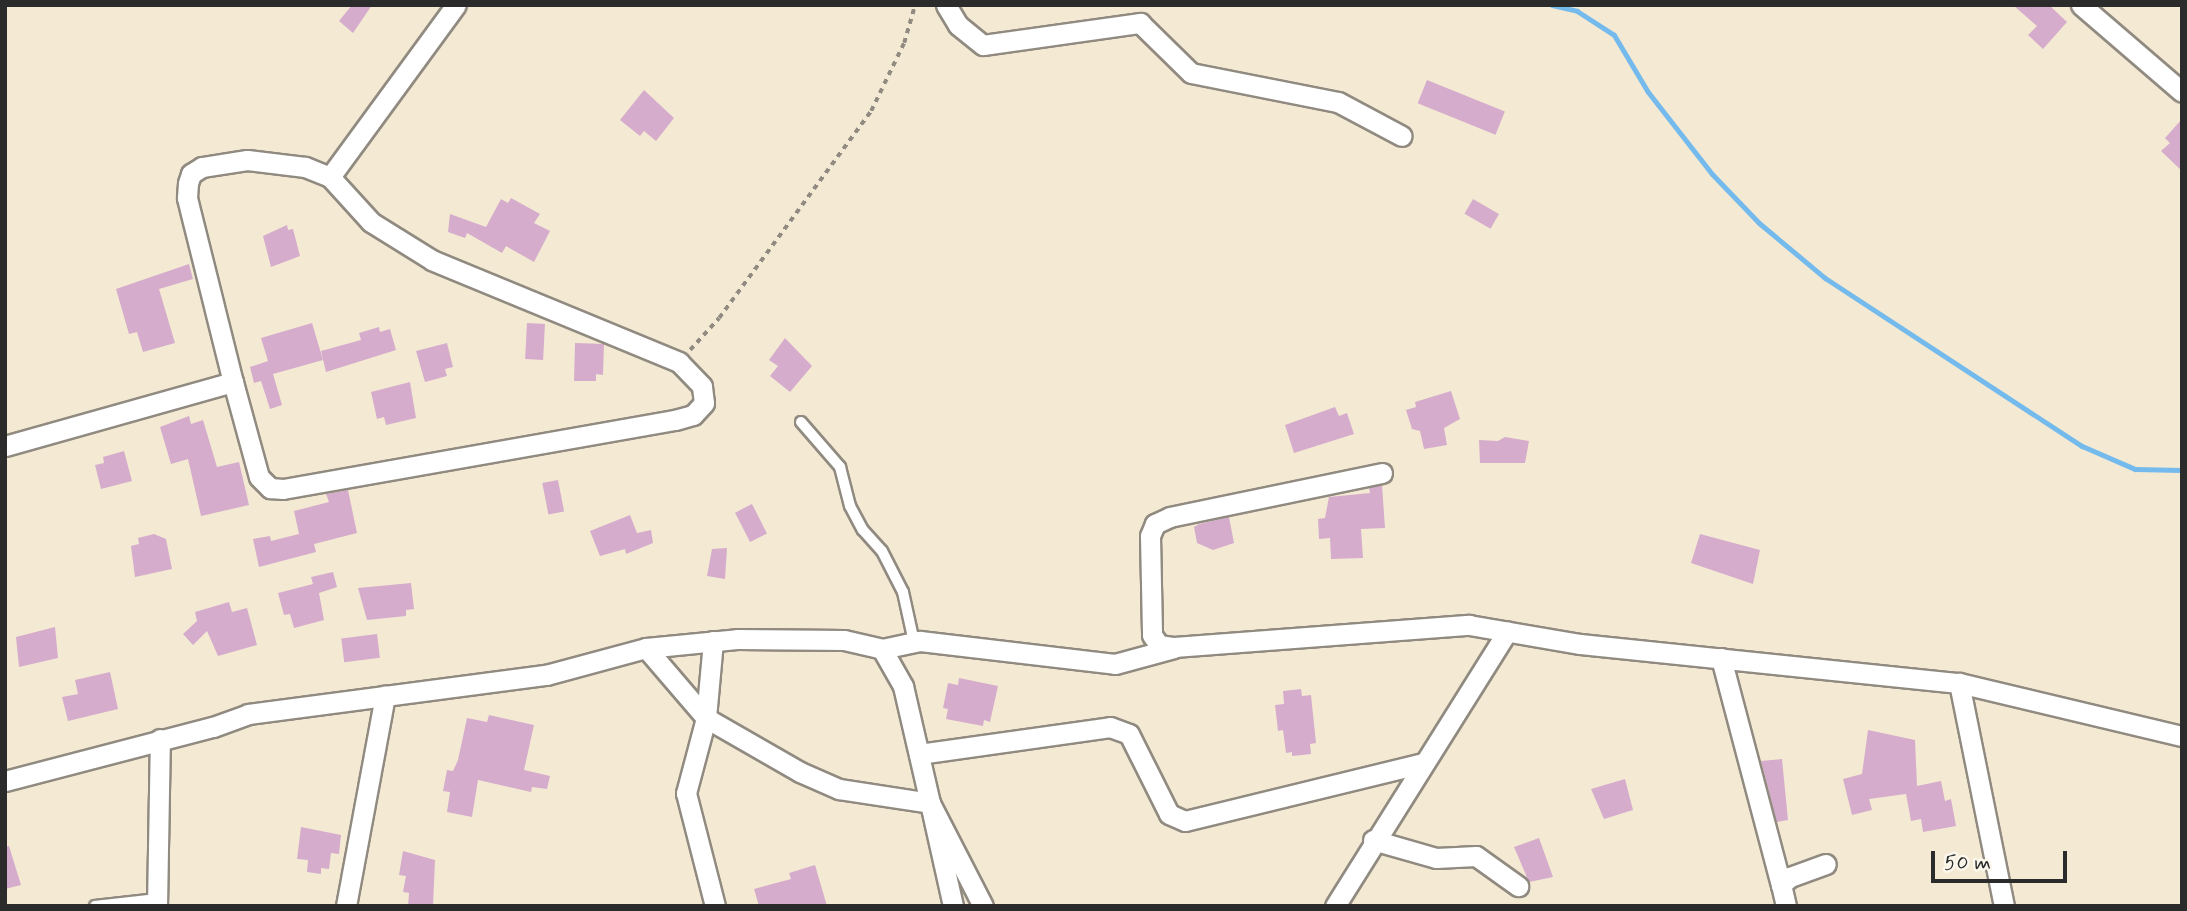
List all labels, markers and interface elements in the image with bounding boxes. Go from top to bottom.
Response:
scale bar [1935,838,2072,882]
text: 50 m [1944,849,1991,877]

